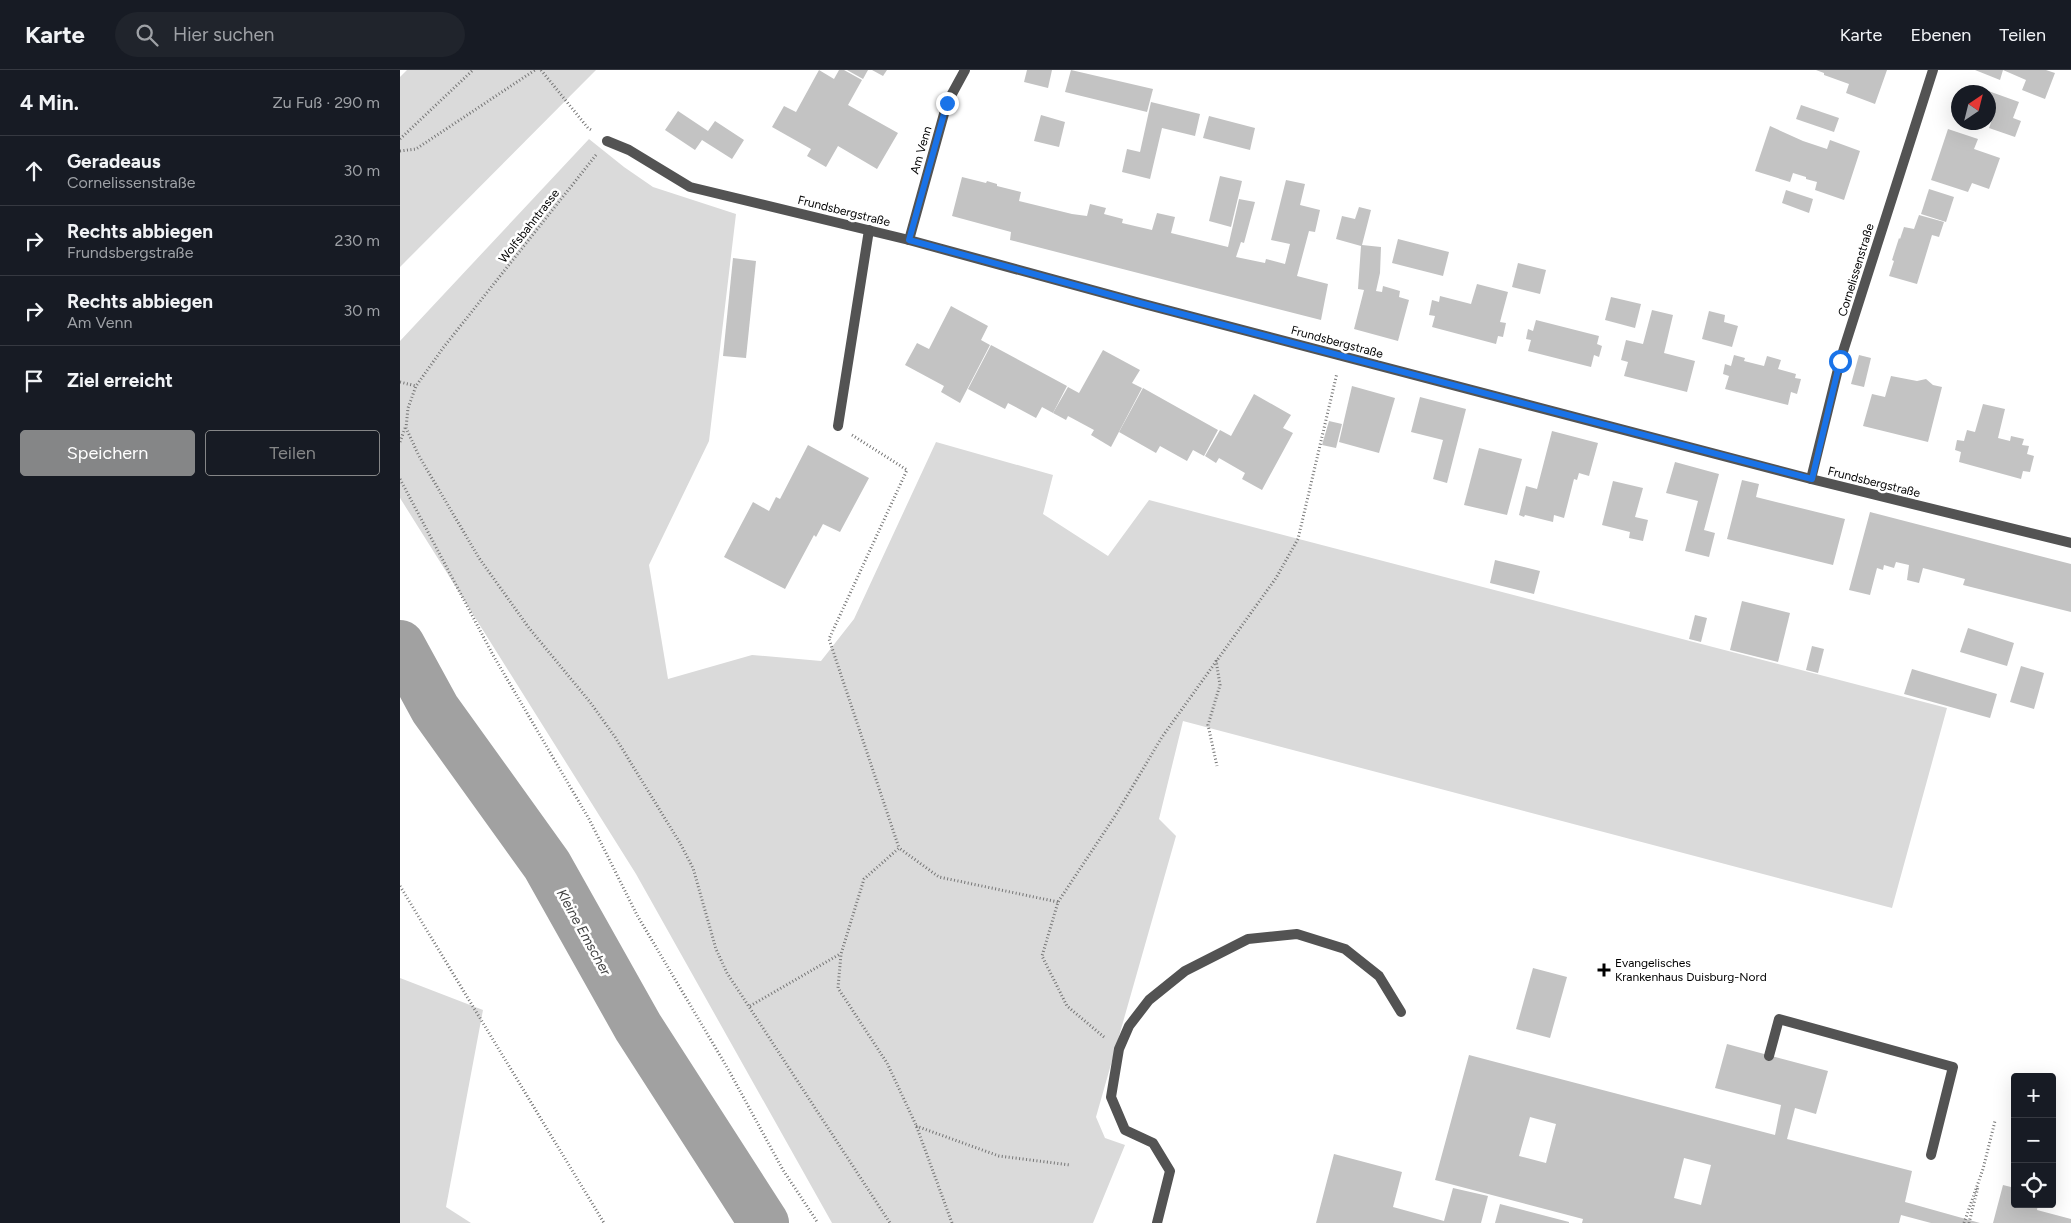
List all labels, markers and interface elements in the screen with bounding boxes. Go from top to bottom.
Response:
search box [115,12,465,57]
text: Karte [25,20,85,49]
icon: search [133,21,161,49]
text: Hier suchen [173,23,274,46]
text: Karte [1840,24,1882,46]
text: Ebenen [1910,24,1971,46]
text: Teilen [1999,24,2046,46]
north arrow [1951,85,1996,130]
text: 4 Min. [20,90,79,115]
route end [936,92,959,115]
text: Zu Fuß · 290 m [273,93,380,112]
street label: Am Venn [908,124,935,176]
text: Geradeaus [67,150,161,173]
icon: ahead [20,157,48,185]
text: 30 m [343,161,380,180]
text: Cornelissenstraße [67,173,196,192]
street label: Wolfsbahntrasse [496,186,562,266]
street label: Frundsbergstraße [796,193,892,229]
text: Rechts abbiegen [67,220,213,243]
street label: Cornelissenstraße [1835,221,1877,318]
icon: right [20,227,48,255]
text: 230 m [335,231,380,250]
text: Frundsbergstraße [67,243,193,262]
text: Rechts abbiegen [67,290,213,313]
icon: right [20,297,48,325]
text: 30 m [343,301,380,320]
text: Am Venn [67,313,132,332]
street label: Frundsbergstraße [1289,323,1385,361]
route start [1829,350,1852,373]
icon: arrive [20,367,48,395]
text: Ziel erreicht [67,369,173,392]
button: Speichern [20,430,195,476]
button: Teilen [205,430,380,476]
street label: Frundsbergstraße [1826,464,1922,500]
water label: Kleine Emscher [553,886,615,979]
place label: Evangelisches Krankenhaus Duisburg-Nord [1615,956,1767,984]
marker: Evangelisches Krankenhaus Duisburg-Nord [1597,963,1611,977]
map controls [2011,1073,2056,1208]
button: + [2011,1073,2056,1118]
button: − [2011,1118,2056,1163]
button: locate [2011,1163,2056,1208]

